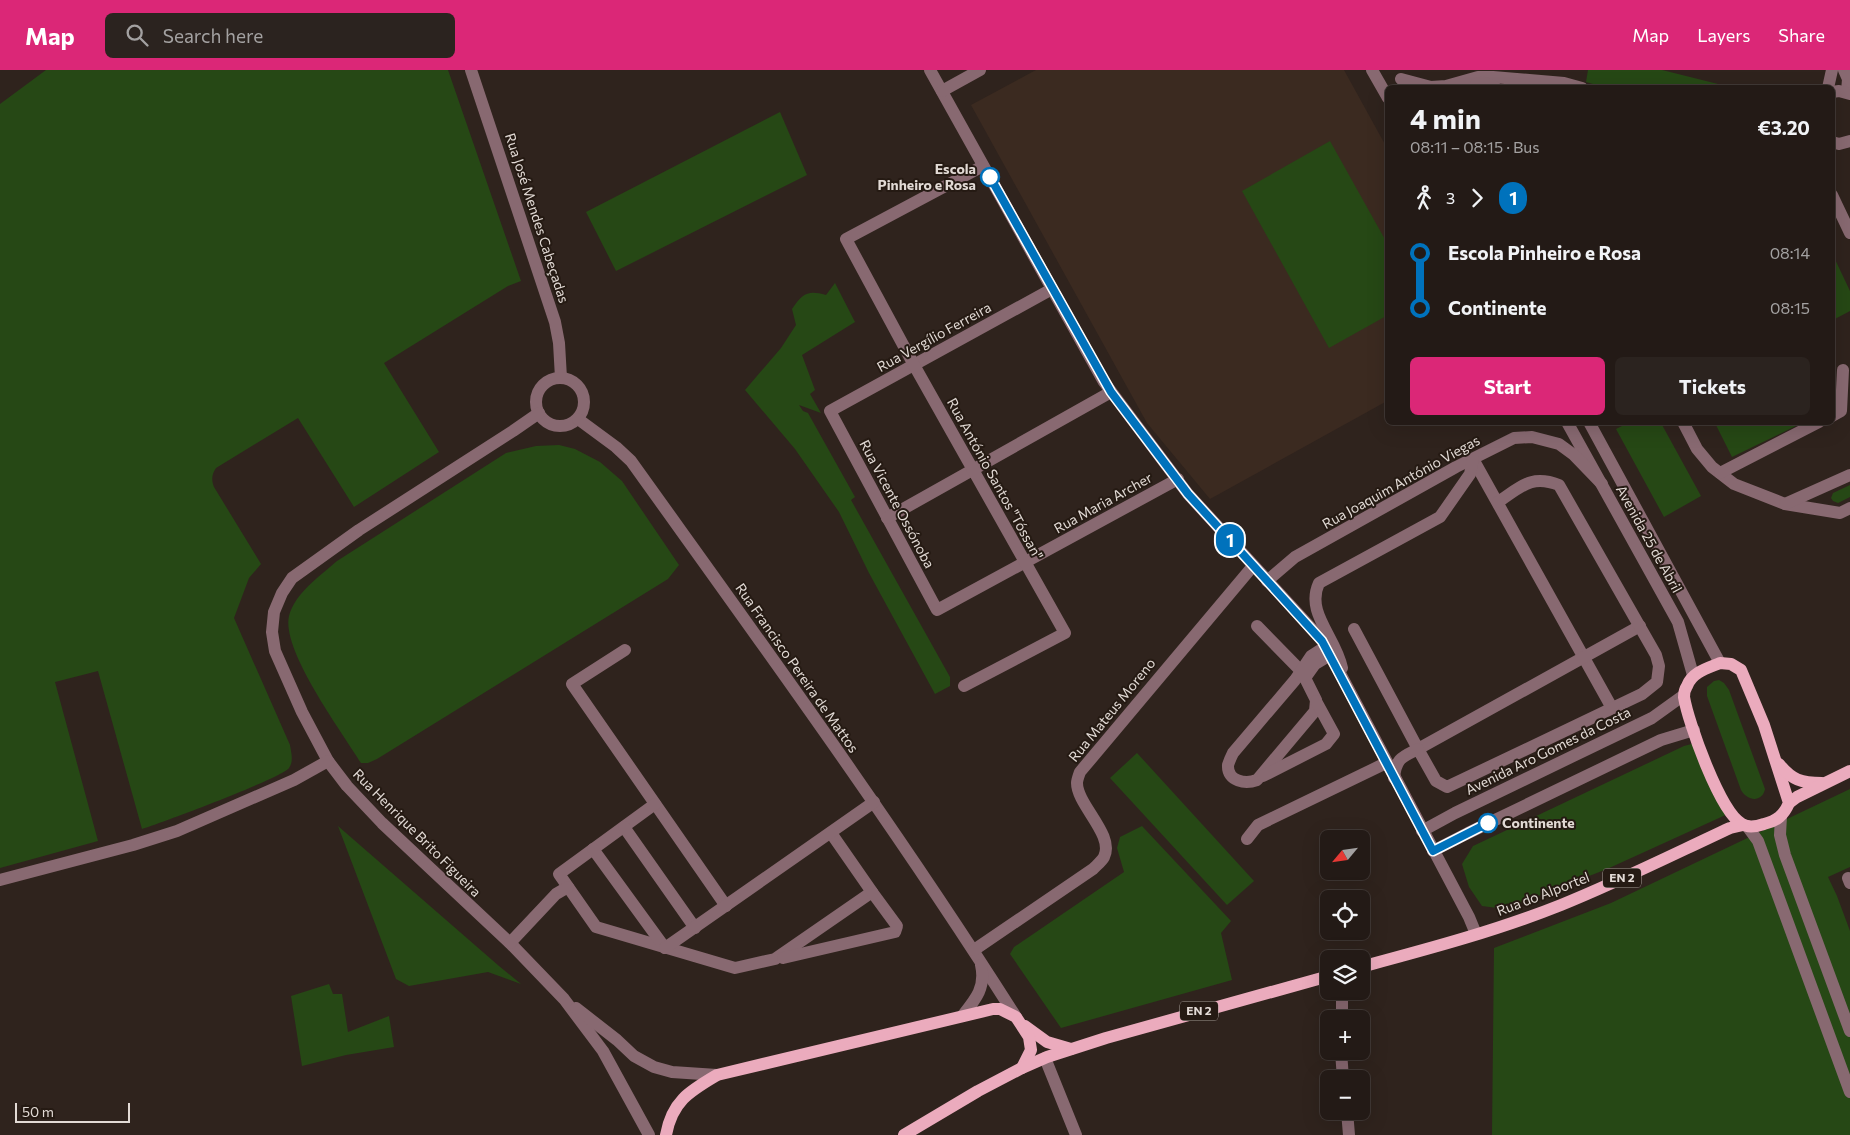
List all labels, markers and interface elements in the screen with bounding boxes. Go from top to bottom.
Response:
search box [105,13,455,58]
text: Map [25,21,75,50]
icon: search [123,21,151,49]
text: Search here [163,24,263,47]
text: Map [1632,24,1669,46]
text: Layers [1697,24,1750,46]
text: Share [1778,24,1825,46]
text: 4 min [1410,101,1481,135]
text: €3.20 [1757,116,1810,139]
street label: Rua José Mendes Cabeçadas [502,131,573,305]
text: 08:11 – 08:15 · Bus [1410,137,1540,156]
place label: Escola Pinheiro e Rosa [878,160,976,193]
marker: Escola Pinheiro e Rosa [980,167,1000,187]
icon: walk [1410,184,1438,212]
icon: forward [1463,184,1491,212]
text: 1 [1509,187,1517,209]
text: 3 [1446,188,1455,207]
text: Escola Pinheiro e Rosa [1448,241,1641,264]
text: 08:14 [1770,243,1810,262]
text: Continente [1448,296,1547,319]
street label: Rua Vergílio Ferreira [874,298,994,375]
text: 08:15 [1770,298,1810,317]
button: Start [1410,357,1605,415]
button: Tickets [1615,357,1810,415]
street label: Rua António Santos "Tóssan" [944,395,1047,563]
street label: Rua Joaquim António Viegas [1319,431,1483,532]
street label: Rua Vicente Ossónoba [856,437,938,571]
street label: Rua Maria Archer [1051,468,1155,537]
street label: Avenida 25 de Abril [1613,482,1686,596]
line badge: 1 [1214,524,1246,556]
text: 1 [1226,529,1234,551]
street label: Rua Francisco Pereira de Mattos [732,580,863,756]
street label: Rua Mateus Moreno [1065,654,1159,765]
street label: Avenida Aro Gomes da Costa [1462,703,1633,798]
street label: Rua Henrique Brito Figueira [350,765,485,900]
marker: Continente [1478,813,1498,833]
place label: Continente [1502,814,1575,831]
north arrow [1320,830,1370,880]
map controls [1320,830,1370,1120]
street label: Rua do Alportel [1494,868,1592,919]
road number: EN 2 [1603,868,1641,888]
button: locate [1320,890,1370,940]
button: layers [1320,950,1370,1000]
road number: EN 2 [1180,1001,1218,1020]
button: + [1320,1010,1370,1060]
button: − [1320,1070,1370,1120]
scale bar [15,1100,130,1123]
text: 50 m [22,1103,54,1120]

